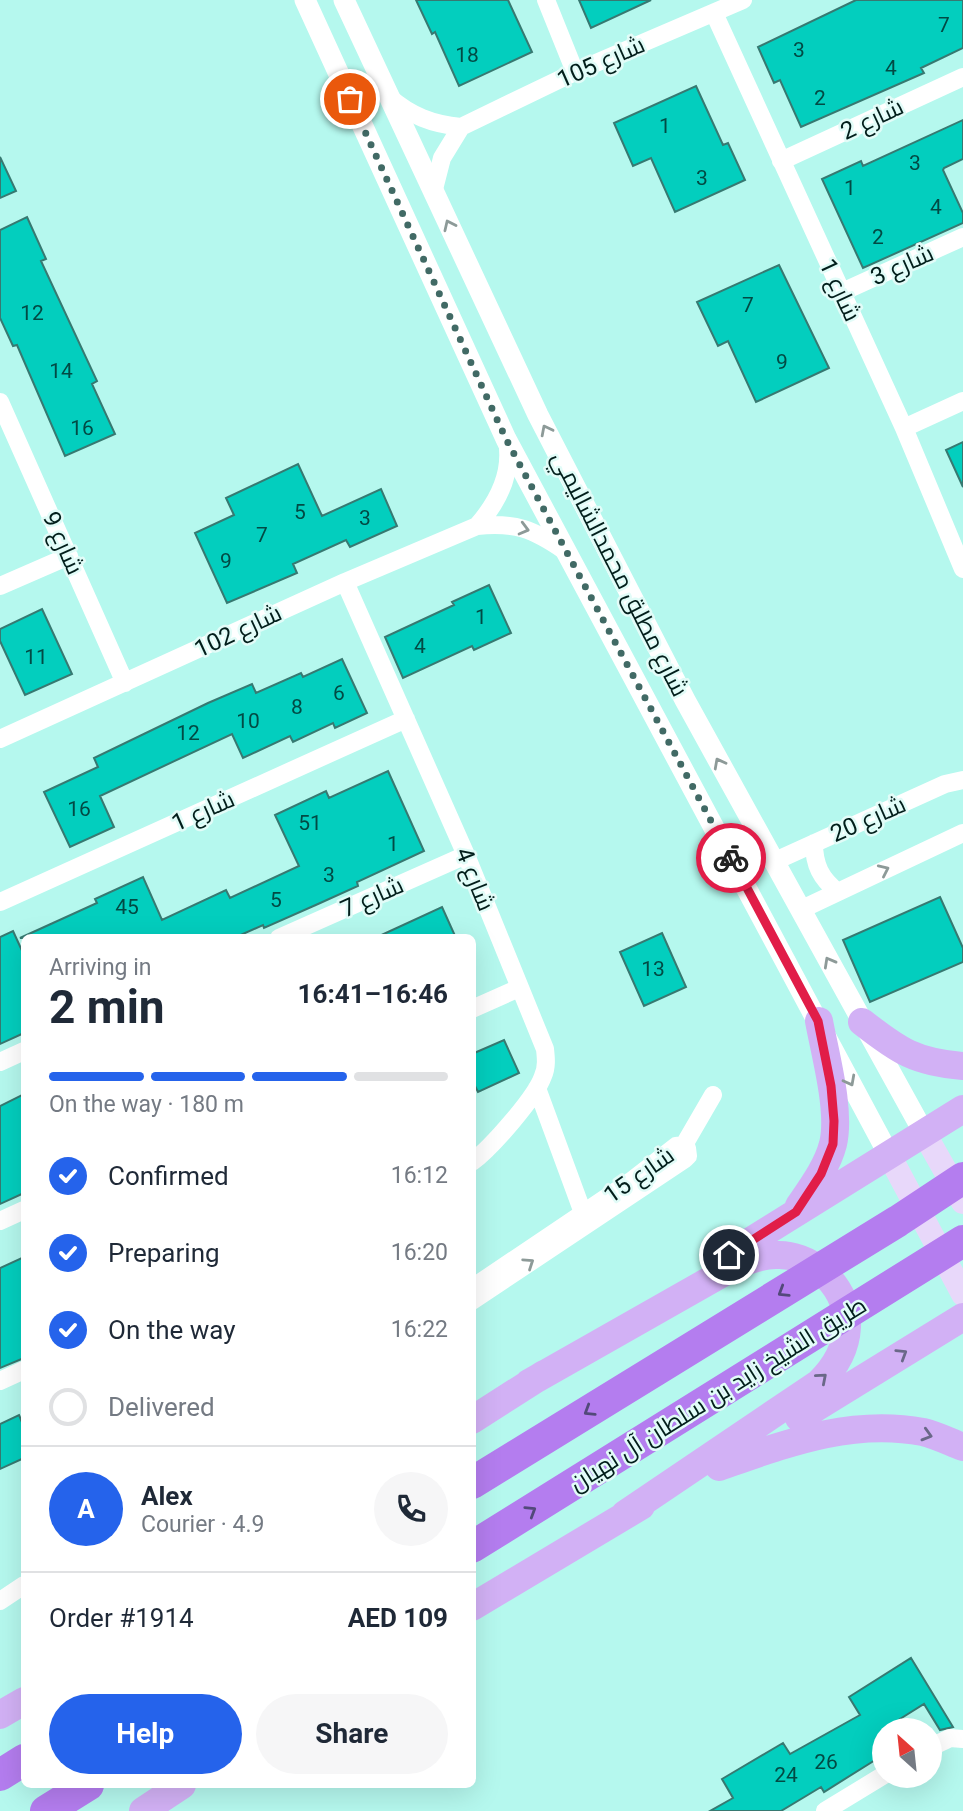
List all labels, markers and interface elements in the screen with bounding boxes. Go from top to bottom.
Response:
house number: 7 [938,13,950,37]
street label: شارع 105 [553,30,650,96]
house number: 3 [793,38,805,62]
house number: 18 [455,43,479,67]
house number: 4 [885,56,897,80]
pin [320,69,380,129]
icon: bag [331,80,369,118]
house number: 2 [814,86,826,110]
street label: شارع 2 [836,92,909,147]
house number: 1 [659,114,671,138]
house number: 3 [909,151,921,175]
house number: 3 [696,166,708,190]
house number: 1 [844,176,856,200]
house number: 4 [930,195,942,219]
one-way arrow [443,220,457,232]
house number: 2 [872,225,884,249]
street label: شارع 3 [866,239,939,293]
street label: شارع 1 [812,254,867,327]
house number: 7 [742,293,754,317]
house number: 12 [20,301,44,325]
house number: 9 [776,350,788,374]
house number: 14 [49,359,73,383]
house number: 16 [70,416,94,440]
one-way arrow [541,425,555,438]
street label: شارع مطلق محمدالشاليمي [541,447,694,704]
house number: 5 [294,500,306,524]
house number: 3 [359,506,371,530]
street label: شارع 9 [35,507,89,580]
one-way arrow [517,520,529,535]
house number: 7 [256,523,268,547]
house number: 9 [220,549,232,573]
street label: شارع 102 [190,599,287,665]
house number: 1 [475,605,487,629]
house number: 4 [414,634,426,658]
house number: 11 [24,645,48,669]
house number: 6 [333,681,345,705]
house number: 8 [291,695,303,719]
house number: 10 [236,709,260,733]
house number: 12 [176,721,200,745]
one-way arrow [714,757,728,770]
street label: شارع 1 [167,785,240,839]
street label: شارع 20 [826,790,911,850]
house number: 16 [67,797,91,821]
house number: 51 [298,811,322,835]
courier [696,823,766,893]
house number: 1 [387,832,399,856]
icon: bike [712,839,750,877]
street label: شارع 4 [448,843,500,916]
house number: 3 [323,863,335,887]
one-way arrow [877,865,889,879]
street label: شارع 7 [336,871,409,925]
house number: 5 [270,888,282,912]
house number: 45 [115,895,139,919]
text: Arriving in [49,954,152,981]
house number: 13 [641,957,665,981]
one-way arrow [824,957,837,969]
text: 16:41–16:46 [298,979,448,1009]
text: 2 min [49,980,165,1034]
one-way arrow [842,1074,856,1086]
text: On the way · 180 m [49,1091,244,1118]
street label: شارع 15 [598,1141,681,1211]
icon: check [49,1157,87,1195]
text: Confirmed [108,1161,229,1191]
text: 16:12 [391,1162,448,1189]
pin [699,1225,759,1285]
icon: check [49,1234,87,1272]
icon: home [710,1236,748,1274]
text: Preparing [108,1238,220,1268]
text: 16:20 [391,1239,448,1266]
one-way arrow [521,1259,534,1271]
one-way arrow [778,1283,791,1296]
street label: طريق الشيخ زايد بن سلطان آل نهيان [564,1291,873,1499]
icon: check [49,1311,87,1349]
text: On the way [108,1315,236,1345]
text: 16:22 [391,1316,448,1343]
one-way arrow [894,1350,907,1363]
one-way arrow [814,1374,827,1386]
text: Delivered [108,1392,215,1422]
one-way arrow [584,1403,597,1416]
one-way arrow [921,1426,933,1441]
button: phone [374,1472,448,1546]
text: Alex [141,1481,193,1511]
text: A [77,1494,95,1524]
one-way arrow [523,1506,536,1519]
text: Courier · 4.9 [141,1511,264,1538]
text: Order #1914 [49,1603,194,1633]
text: AED 109 [348,1603,448,1633]
button: Help [49,1694,242,1774]
button: Share [256,1694,448,1774]
north arrow [872,1718,942,1788]
map controls [872,1718,942,1788]
house number: 26 [814,1750,838,1774]
house number: 24 [774,1763,798,1787]

